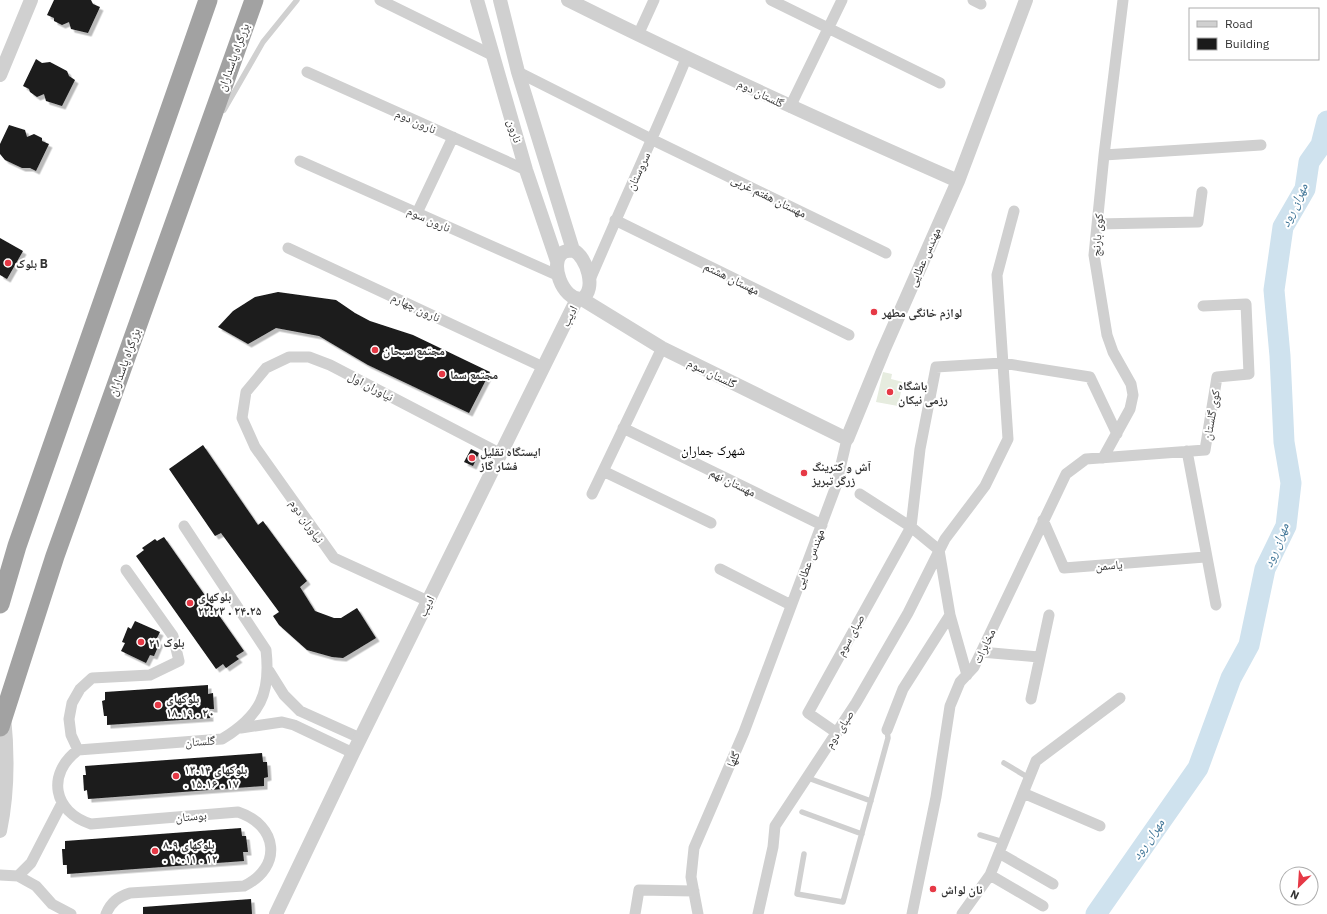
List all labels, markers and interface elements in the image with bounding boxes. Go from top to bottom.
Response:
legend [1189,8,1319,60]
text: Road [1225,16,1253,31]
street label: بزرگراه پاسداران [214,21,253,93]
text: Building [1225,36,1270,51]
street label: گلستان دوم [735,75,787,112]
street label: نارون دوم [393,105,439,137]
street label: نارون [504,118,526,144]
street label: سروستان [623,149,653,193]
street label: مهستان هفتم غربی [728,171,809,222]
water label: مهران رود [1276,180,1312,230]
street label: نارون سوم [405,203,453,236]
street label: کوی بارنج [1088,213,1106,257]
street label: مهندس عطایی [904,225,944,289]
place label: بلوک B [16,256,48,271]
marker: بلوک B [3,258,13,268]
street label: مهستان هشتم [701,258,762,299]
street label: نارون چهارم [389,289,443,326]
street label: ادیب [557,303,581,329]
place label: لوازم خانگی مطهر [881,305,962,321]
marker: لوازم خانگی مطهر [869,307,879,317]
street label: بزرگراه پاسداران [105,326,144,398]
place label: مجتمع سبحان [383,343,445,359]
marker: مجتمع سبحان [370,345,380,355]
street label: گلستان سوم [685,355,739,392]
place label: مجتمع سما [450,367,499,383]
street label: نیاوران اول [346,368,396,404]
marker: مجتمع سما [437,369,447,379]
place label: باشگاه رزمی نیکان [898,378,948,408]
marker: باشگاه رزمی نیکان [885,387,895,397]
street label: کوی گلستان [1199,389,1223,441]
district label: شهرک جماران [681,442,745,459]
place label: ایستگاه تقلیل فشار گاز [479,444,541,473]
marker: ایستگاه تقلیل فشار گاز [467,453,477,463]
place label: آش و کترینگ زرگر تبریز [811,459,872,488]
street label: مهستان نهم [707,464,759,500]
marker: آش و کترینگ زرگر تبریز [799,468,809,478]
street label: نیاوران دوم [286,496,328,546]
water label: مهران رود [1259,520,1293,570]
street label: مهندس عطایی [791,527,828,591]
street label: یاسمن [1095,557,1123,574]
place label: بلوکهای ۲۲.۲۳ . ۲۴.۲۵ [198,589,262,618]
street label: ادیب [414,593,438,619]
marker: بلوکهای ۲۲.۲۳ . ۲۴.۲۵ [185,598,195,608]
street label: صبای سوم [832,611,868,659]
street label: مخابرات [969,626,999,666]
place label: بلوک ۲۱ [149,635,185,650]
marker: بلوک ۲۱ [136,637,146,647]
place label: بلوکهای ۱۸.۱۹ . ۲۰ [166,691,214,720]
marker: بلوکهای ۱۸.۱۹ . ۲۰ [153,700,163,710]
street label: صبای دوم [821,707,858,752]
street label: گلستان [184,732,216,750]
street label: گلها [723,749,743,769]
place label: بلوکهای ۱۳.۱۴ . ۱۵.۱۶ . ۱۷ [184,762,247,791]
marker: بلوکهای ۱۳.۱۴ . ۱۵.۱۶ . ۱۷ [171,771,181,781]
street label: بوستان [175,807,207,825]
water label: مهران رود [1128,815,1168,863]
place label: بلوکهای ۸.۹ . ۱۰.۱۱ . ۱۲ [163,837,218,866]
marker: بلوکهای ۸.۹ . ۱۰.۱۱ . ۱۲ [150,846,160,856]
north arrow [1279,866,1319,906]
place label: نان لواش [941,882,982,898]
marker: نان لواش [928,884,938,894]
text: N [1288,887,1301,903]

